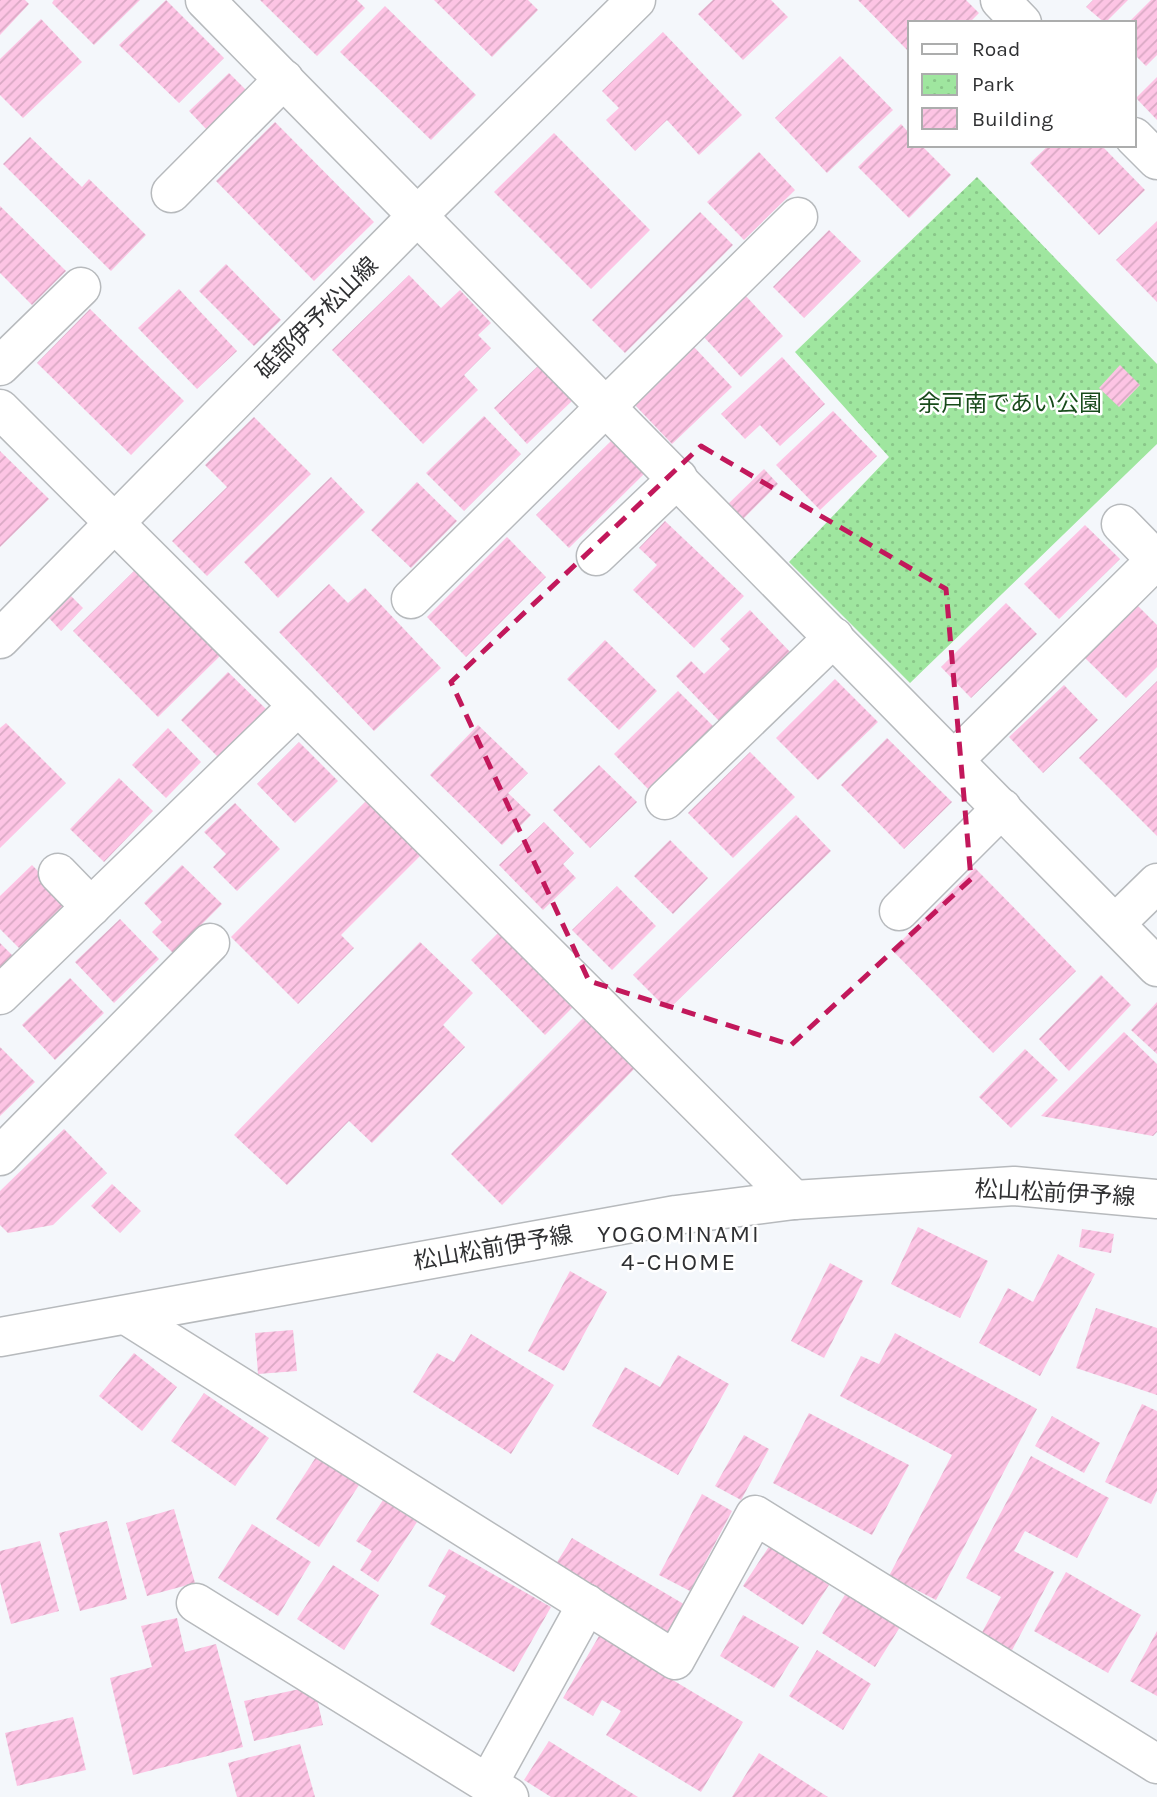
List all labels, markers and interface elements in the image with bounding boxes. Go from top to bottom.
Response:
legend [908,21,1136,147]
text: Road [972,37,1020,61]
text: Park [972,72,1015,96]
text: Building [972,107,1053,131]
street label: 砥部伊予松山線 [251,252,383,384]
park label: 余戸南であい公園 [918,390,1102,417]
street label: 松山松前伊予線 [974,1175,1136,1211]
district label: YOGOMINAMI 4-CHOME [597,1220,761,1276]
street label: 松山松前伊予線 [411,1221,575,1275]

